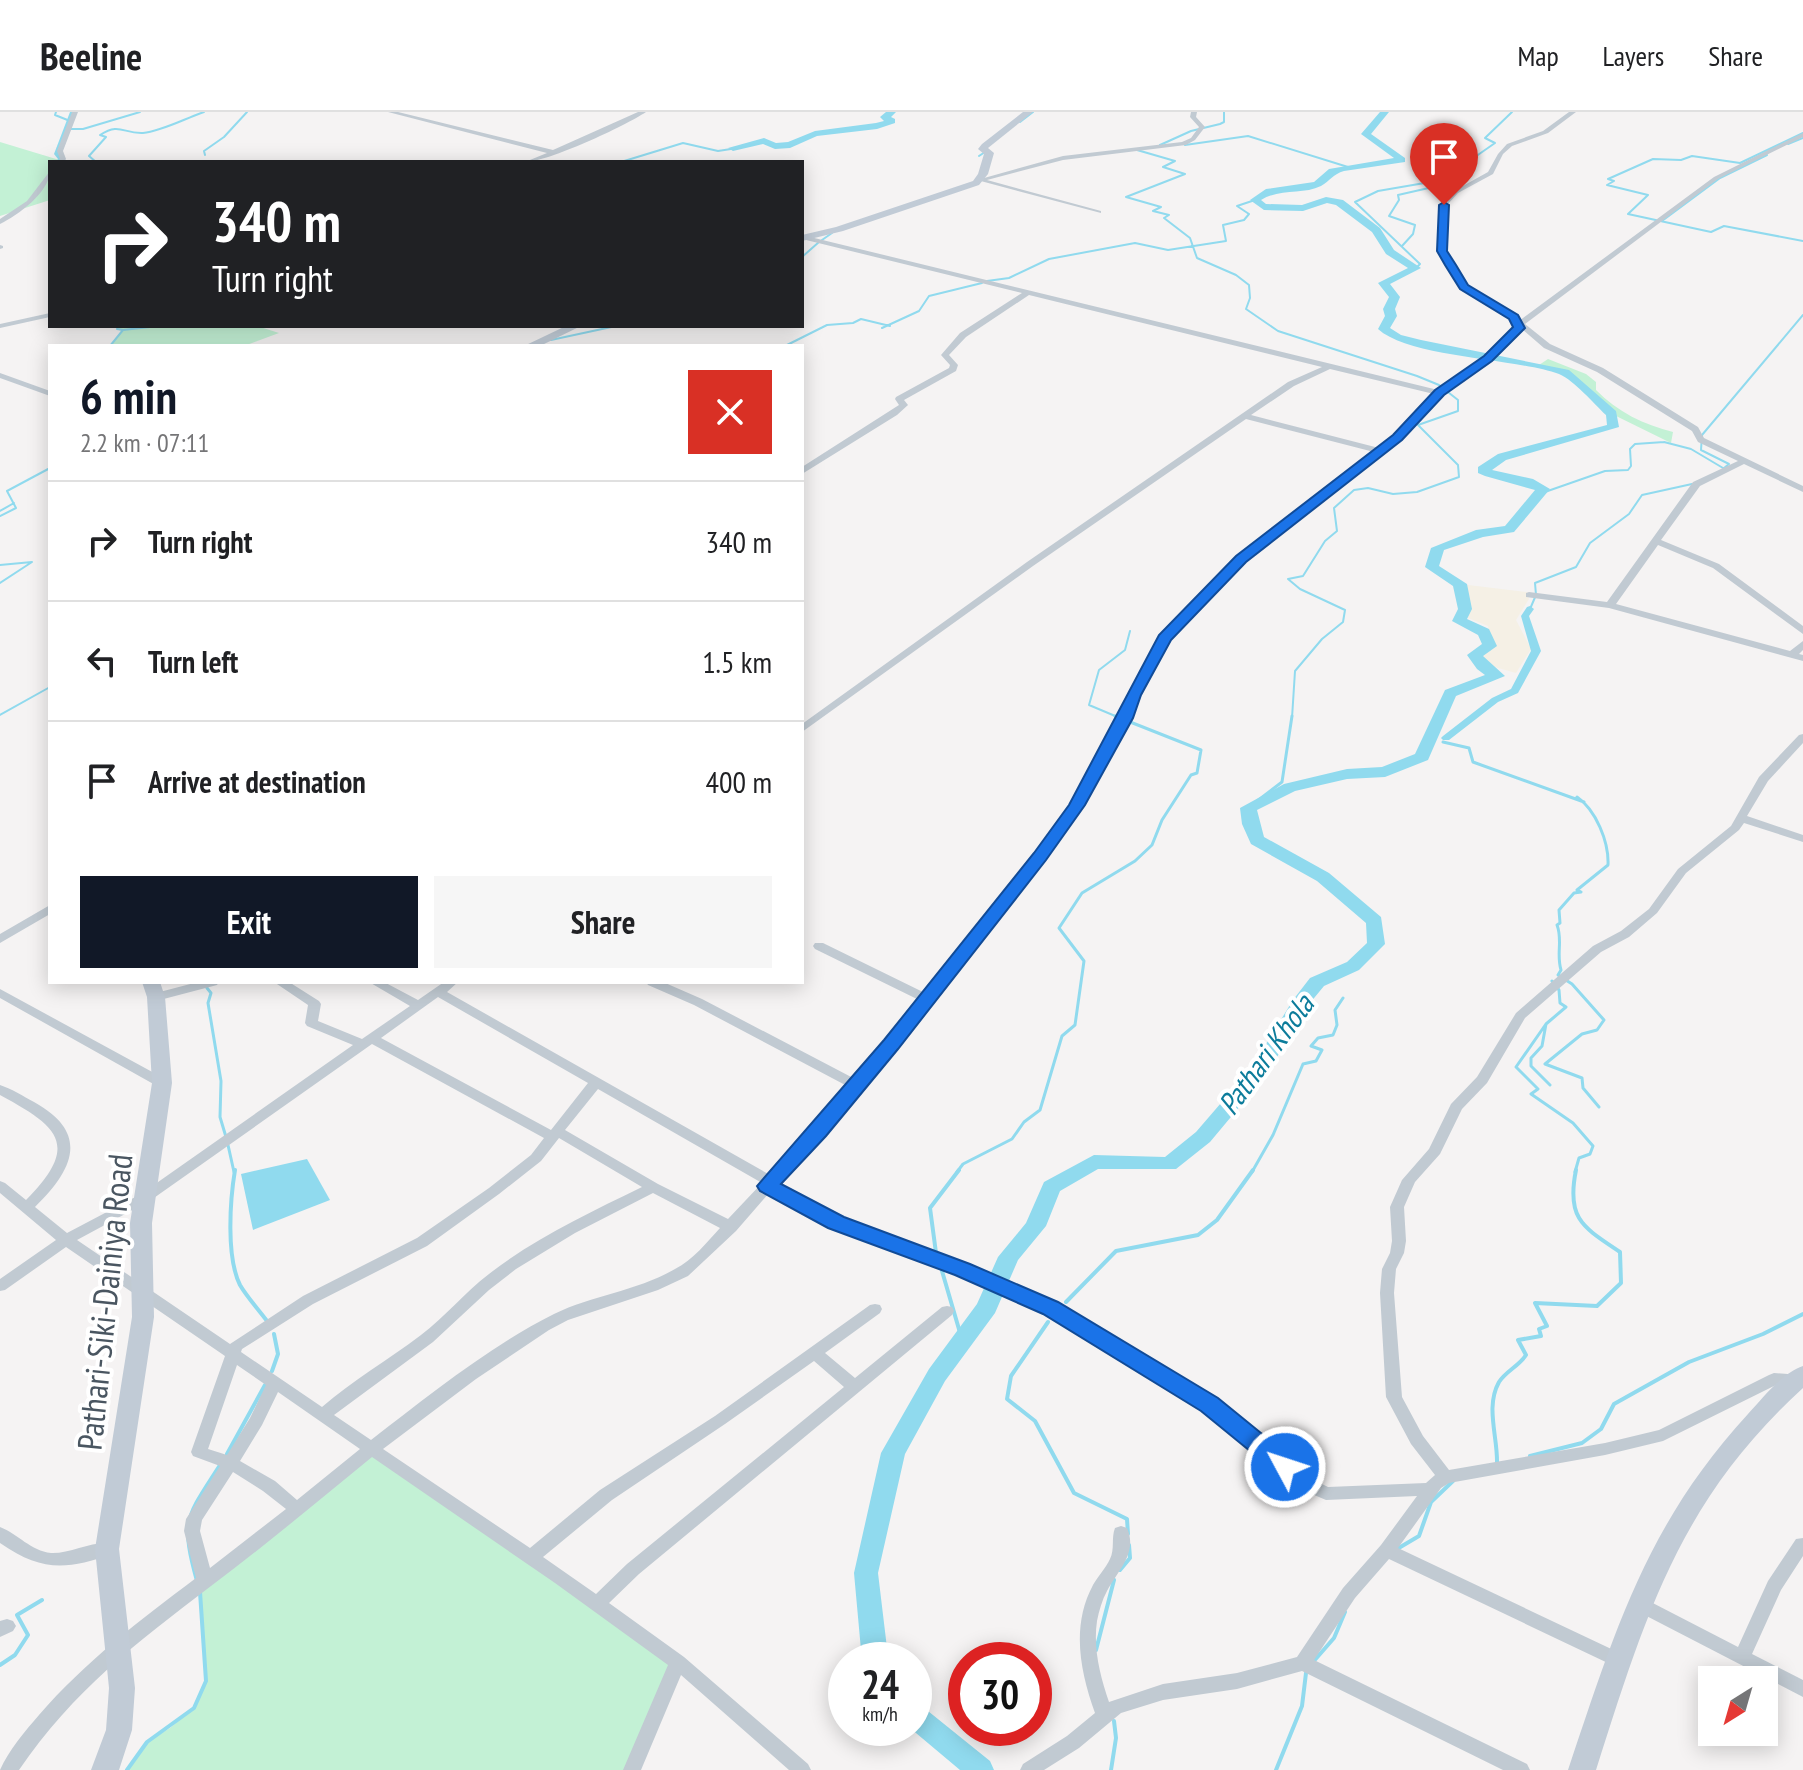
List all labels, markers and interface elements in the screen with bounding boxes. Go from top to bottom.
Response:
text: Beeline [40,31,142,80]
text: Map [1517,37,1559,74]
text: Layers [1603,37,1664,74]
text: Share [1708,37,1763,74]
pin [1410,123,1478,205]
icon: arrive [1422,135,1466,179]
text: 340 m [212,185,341,257]
icon: right [80,192,184,296]
text: Turn right [212,255,333,302]
text: 6 min [80,365,177,427]
button: close [688,370,772,454]
text: 2.2 km · 07:11 [80,426,209,459]
icon: right [80,519,124,563]
text: Turn right [148,522,252,561]
text: 340 m [706,522,772,561]
icon: left [80,639,124,683]
text: Turn left [148,642,238,681]
text: 1.5 km [702,642,772,681]
icon: arrive [80,759,124,803]
text: Arrive at destination [148,762,366,801]
text: 400 m [706,762,772,801]
button: Exit [80,876,418,968]
button: Share [434,876,772,968]
water label: Pathari Khola [1208,985,1323,1122]
street label: Pathari-Siki-Dainiya Road [67,1152,141,1452]
position arrow [1243,1425,1327,1509]
speed limit sign: 30 [948,1642,1052,1746]
text: 24 [861,1658,899,1710]
north arrow [1698,1666,1778,1746]
map controls [1698,1666,1778,1746]
text: km/h [862,1701,898,1727]

